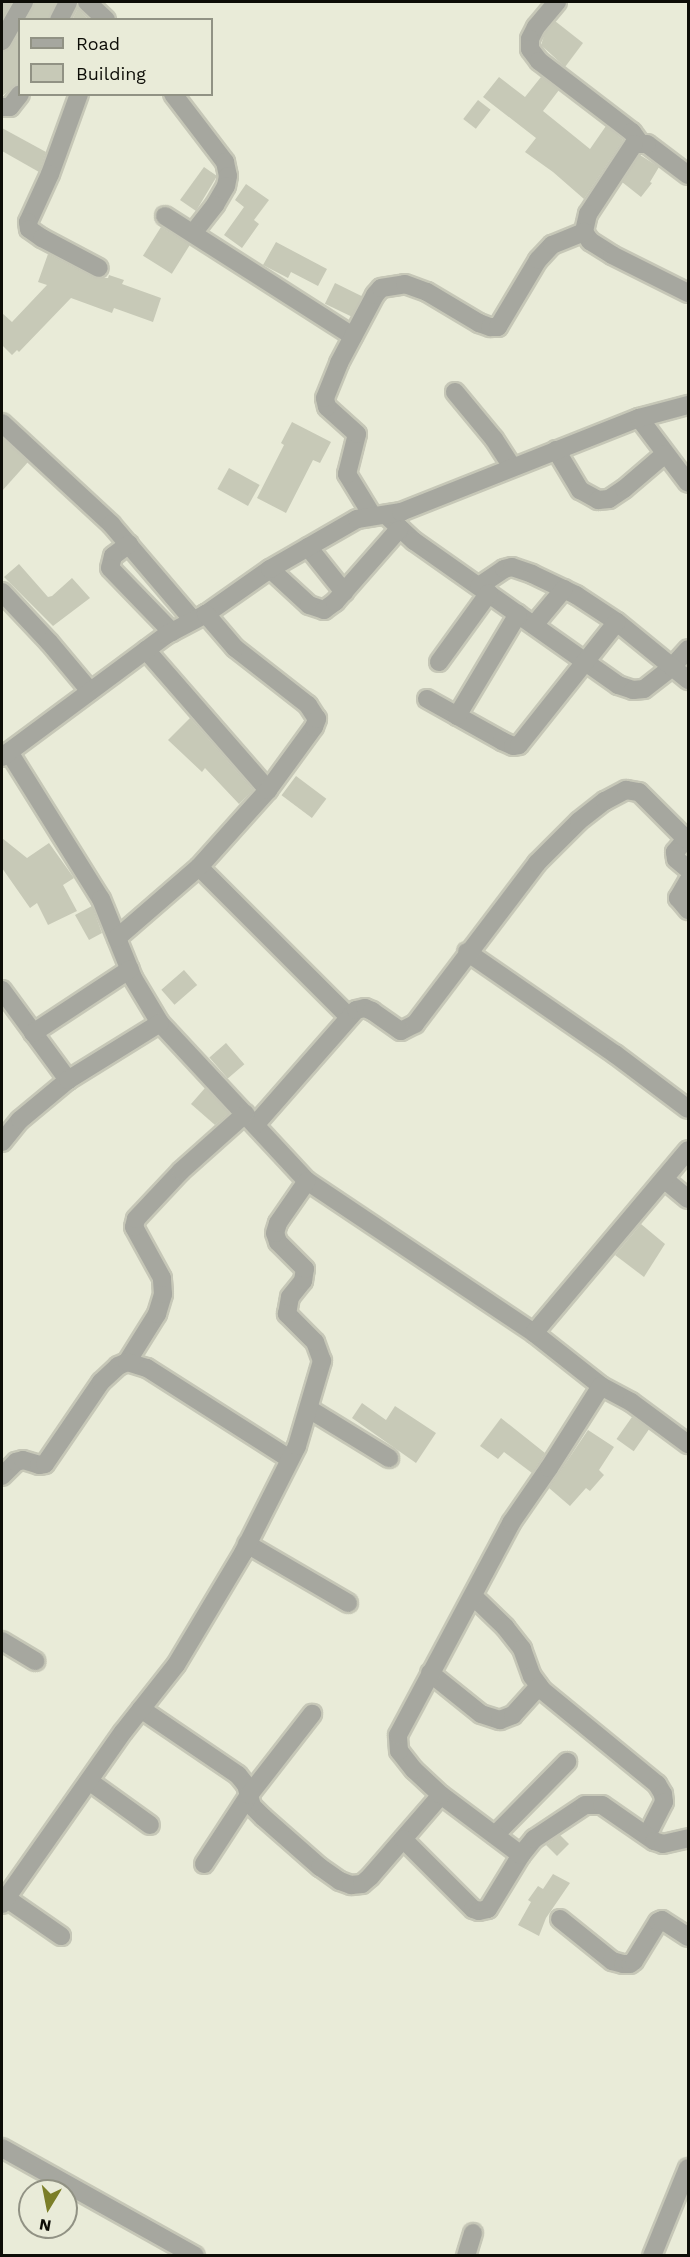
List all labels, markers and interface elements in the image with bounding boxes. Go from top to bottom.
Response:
legend [18,18,213,96]
text: Road [76,33,120,54]
text: Building [76,63,146,84]
north arrow [18,2179,78,2239]
text: N [38,2215,53,2236]

